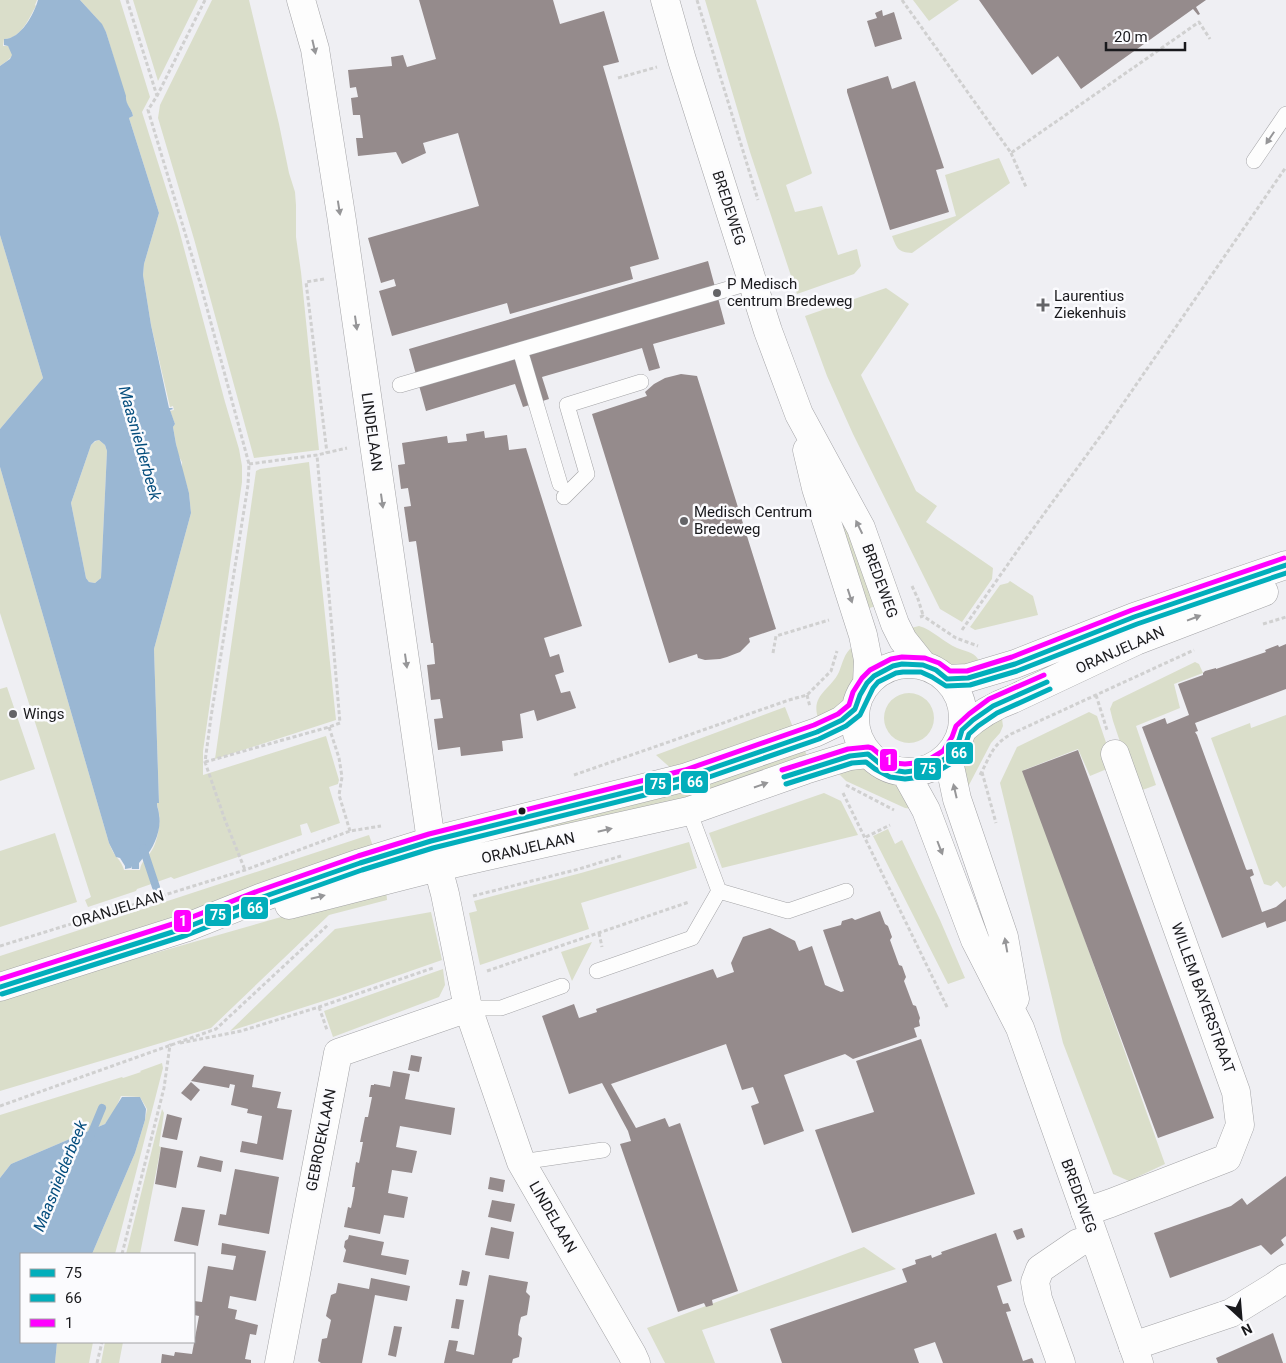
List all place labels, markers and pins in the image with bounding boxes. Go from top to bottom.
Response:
place label: P Medisch centrum Bredeweg [727,275,853,310]
marker: P Medisch centrum Bredeweg [711,287,723,299]
place label: Laurentius Ziekenhuis [1054,287,1126,322]
marker: Laurentius Ziekenhuis [1036,298,1050,312]
place label: Medisch Centrum Bredeweg [694,503,812,538]
marker: Medisch Centrum Bredeweg [678,515,690,527]
place label: Wings [23,705,64,723]
marker: Wings [7,708,19,720]
unlabelled marker [517,806,527,816]

